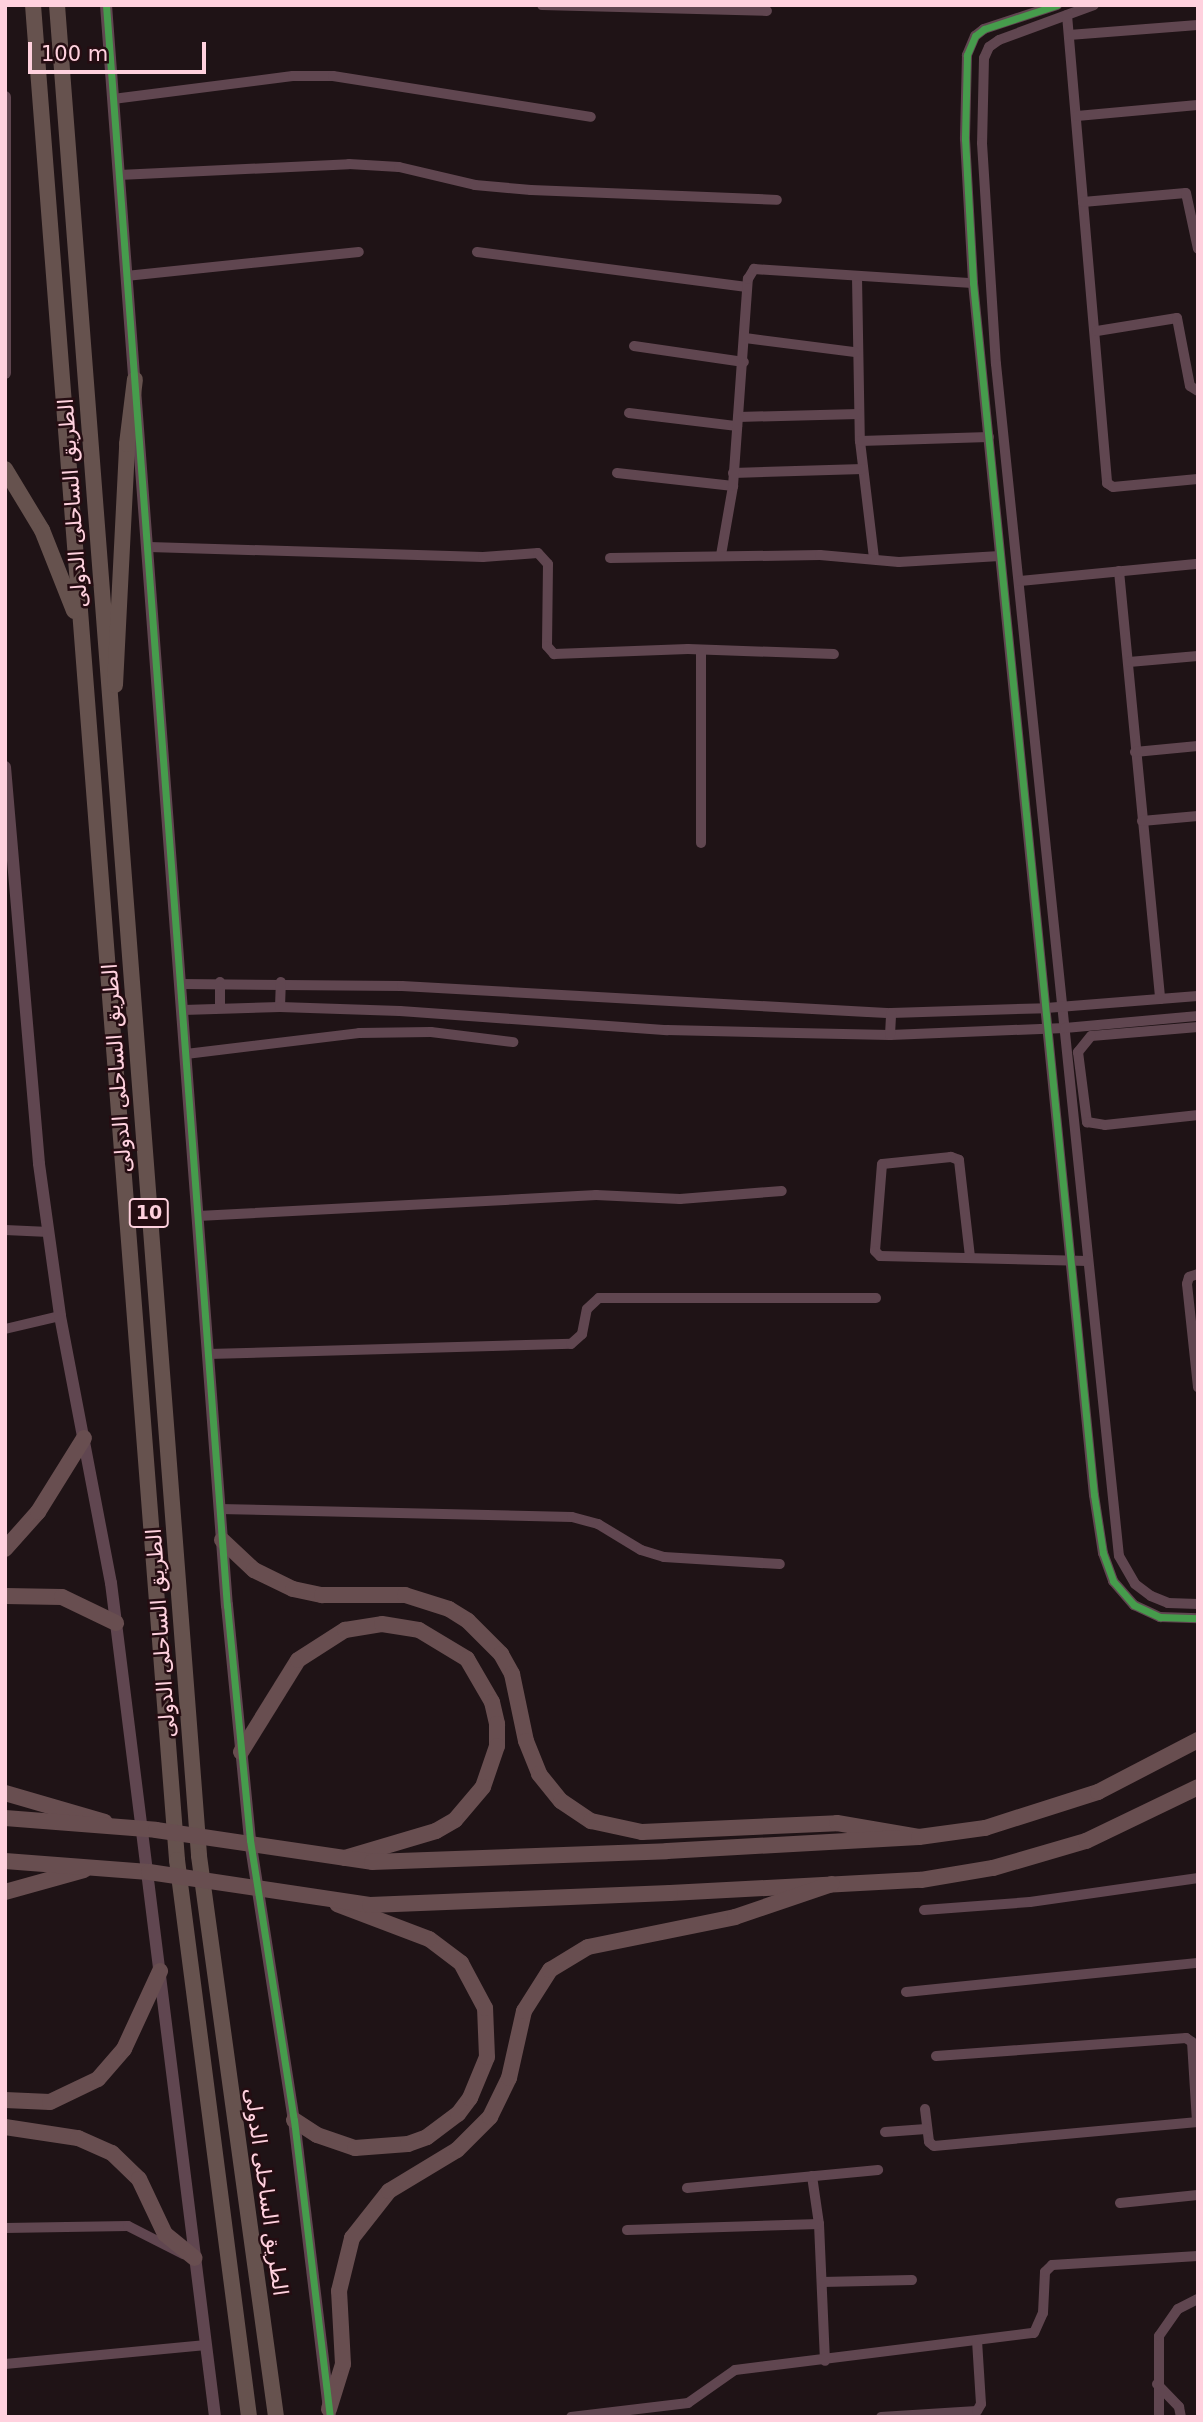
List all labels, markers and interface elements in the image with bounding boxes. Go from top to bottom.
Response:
scale bar [32,28,210,72]
text: 100 m [41,42,108,66]
street label: الطريق الساحلى الدولى [53,397,93,609]
street label: الطريق الساحلى الدولى [97,962,137,1174]
road number: 10 [128,1198,170,1228]
street label: الطريق الساحلى الدولى [141,1527,181,1739]
street label: الطريق الساحلى الدولى [239,2086,293,2298]

